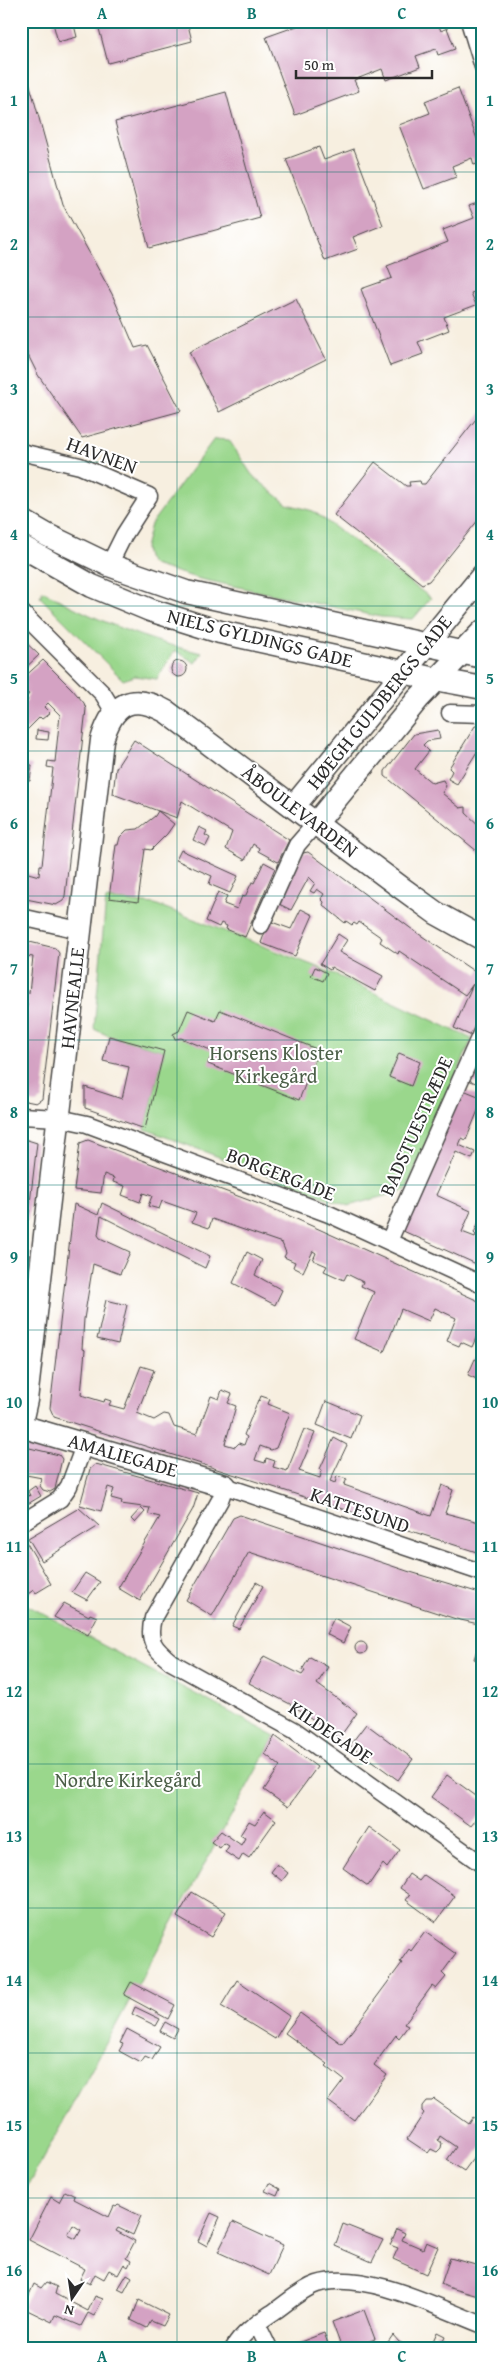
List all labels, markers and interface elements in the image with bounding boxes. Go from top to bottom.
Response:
text: A [97,1,108,25]
text: B [247,1,257,25]
text: C [397,1,407,25]
scale bar [296,48,433,80]
text: 50 m [304,54,335,75]
text: 1 [10,88,18,112]
text: 1 [486,88,494,112]
text: 2 [10,232,18,256]
text: 2 [486,232,494,256]
text: 3 [10,377,18,401]
text: 3 [486,377,494,401]
street label: HAVNEN [63,428,142,481]
text: 4 [10,522,18,546]
text: 4 [486,522,494,546]
street label: NIELS GYLDINGS GADE [164,600,356,675]
street label: HØEGH GULDBERGS GADE [299,608,458,795]
text: 5 [10,666,18,690]
text: 5 [486,666,494,690]
street label: ÅBOULEVARDEN [236,757,364,864]
text: 6 [10,811,18,835]
text: 6 [486,811,494,835]
street label: HAVNEALLE [52,946,91,1050]
text: 7 [10,956,18,980]
text: 7 [486,956,494,980]
park label: Horsens Kloster Kirkegård [210,1038,342,1090]
street label: BADSTUESTRÆDE [372,1051,459,1200]
text: 8 [10,1100,18,1124]
text: 8 [486,1100,494,1124]
street label: BORGERGADE [222,1139,340,1208]
text: 9 [10,1245,18,1269]
text: 9 [486,1245,494,1269]
text: 10 [6,1390,22,1414]
text: 10 [482,1390,498,1414]
street label: AMALIEGADE [65,1425,181,1484]
street label: KATTESUND [306,1479,414,1540]
text: 11 [6,1534,22,1558]
text: 11 [482,1534,498,1558]
text: 12 [6,1679,22,1703]
text: 12 [482,1679,498,1703]
street label: KILDEGADE [283,1693,379,1771]
park label: Nordre Kirkegård [55,1765,202,1794]
text: 13 [6,1824,22,1848]
text: 13 [482,1824,498,1848]
text: 14 [6,1968,22,1992]
text: 14 [482,1968,498,1992]
text: 15 [6,2113,22,2137]
text: 15 [482,2113,498,2137]
text: 16 [6,2258,22,2282]
text: 16 [482,2258,498,2282]
north arrow [48,2272,98,2322]
text: N [62,2300,76,2321]
text: A [97,2344,108,2368]
text: B [247,2344,257,2368]
text: C [397,2344,407,2368]

